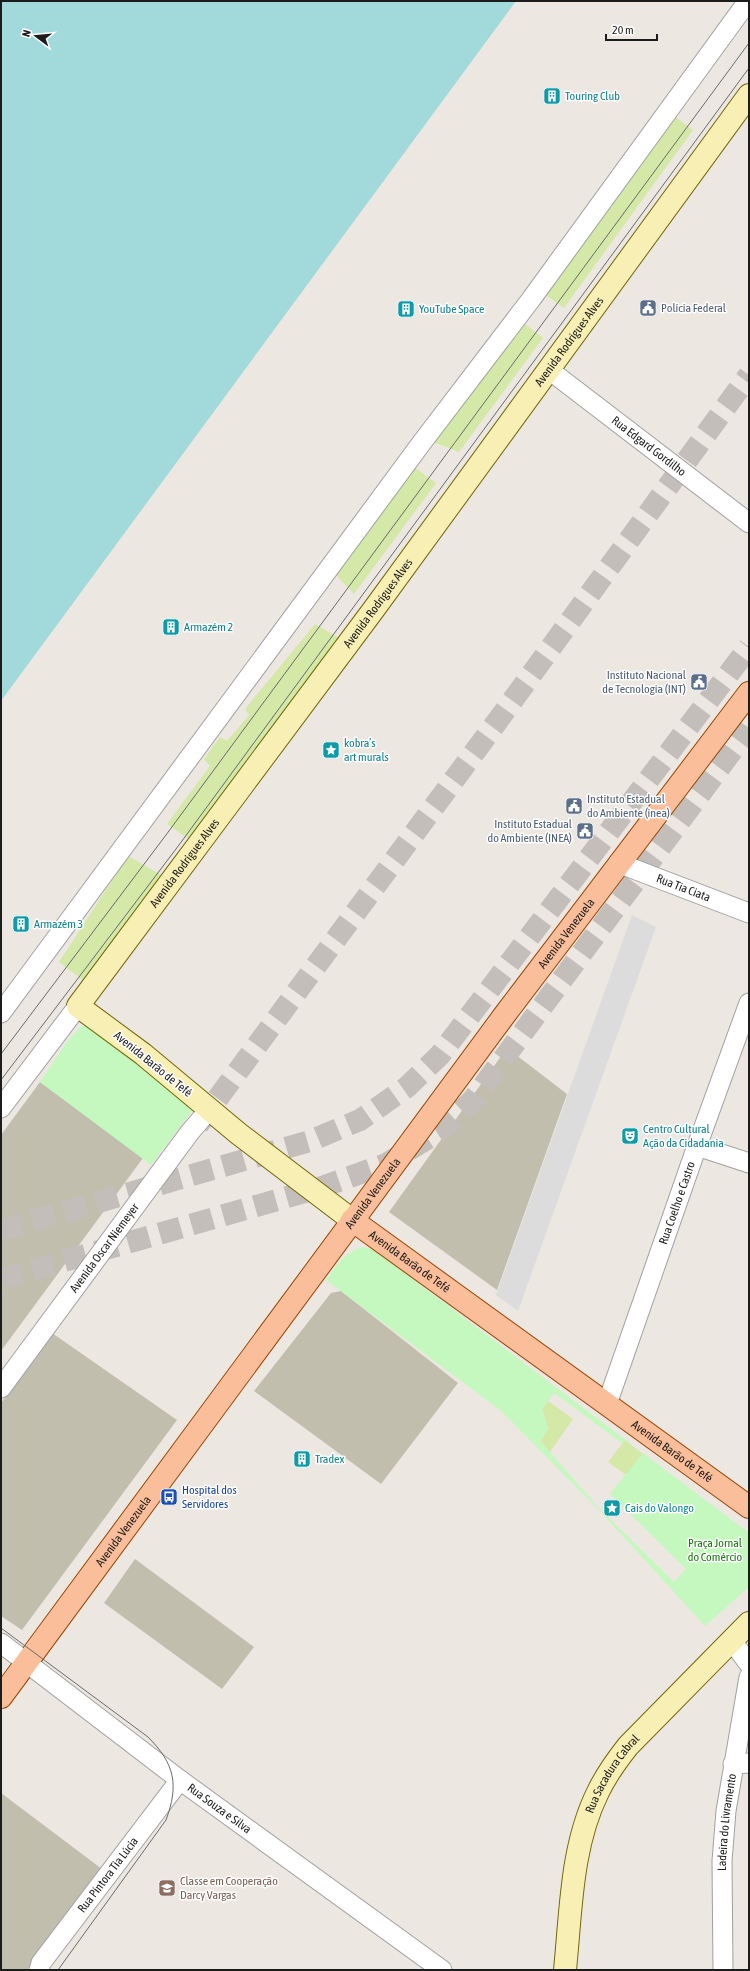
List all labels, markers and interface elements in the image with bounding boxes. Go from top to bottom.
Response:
north arrow [16,16,56,56]
scale bar [606,16,657,42]
text: 20 m [612,23,634,37]
text: N [20,28,33,38]
building icon: Touring Club [542,86,562,106]
place label: Touring Club [565,89,620,103]
street label: Avenida Rodrigues Alves [532,294,606,389]
public building icon: Polícia Federal [638,298,658,318]
building icon: YouTube Space [396,299,416,319]
place label: Polícia Federal [661,301,727,315]
place label: YouTube Space [419,302,485,316]
street label: Rua Edgard Gordilho [609,413,689,479]
street label: Avenida Rodrigues Alves [341,556,415,651]
building icon: Armazém 2 [161,617,181,637]
place label: Armazém 2 [184,620,233,634]
place label: Instituto Nacional de Tecnologia (INT) [602,668,687,696]
public building icon: Instituto Nacional de Tecnologia (INT) [689,672,709,692]
place label: kobra’s art murals [344,736,389,764]
place icon: kobra’s art murals [321,740,341,760]
place label: Instituto Estadual do Ambiente (inea) [587,792,670,820]
public building icon: Instituto Estadual do Ambiente (inea) [564,796,584,816]
street label: Avenida Rodrigues Alves [147,816,222,910]
place label: Instituto Estadual do Ambiente (INEA) [487,817,573,845]
public building icon: Instituto Estadual do Ambiente (INEA) [575,821,595,841]
street label: Rua Tia Ciata [654,871,712,905]
street label: Avenida Venezuela [535,896,597,971]
building icon: Armazém 3 [11,914,31,934]
place label: Armazém 3 [34,917,83,931]
street label: Avenida Barão de Tefé [111,1028,195,1100]
place label: Centro Cultural Ação da Cidadania [643,1122,724,1150]
theatre icon: Centro Cultural Ação da Cidadania [620,1126,640,1146]
street label: Avenida Venezuela [342,1155,403,1231]
street label: Rua Coelho e Castro [656,1159,698,1246]
street label: Avenida Oscar Niemeyer [67,1200,142,1295]
street label: Avenida Barão de Tefé [366,1228,453,1296]
street label: Avenida Barão de Tefé [629,1417,715,1485]
building icon: Tradex [292,1449,312,1469]
place label: Tradex [315,1452,344,1466]
place label: Hospital dos Servidores [182,1483,237,1511]
bus stop icon: Hospital dos Servidores [159,1487,179,1507]
street label: Avenida Venezuela [93,1493,154,1569]
place icon: Cais do Valongo [602,1498,622,1518]
place label: Cais do Valongo [625,1501,694,1515]
park label: Praça Jornal do Comércio [688,1536,743,1564]
street label: Rua Sacadura Cabral [583,1731,643,1815]
street label: Ladeira do Livramento [715,1772,739,1871]
street label: Rua Souza e Silva [185,1781,254,1836]
street label: Rua Pintora Tia Lúcia [75,1834,141,1915]
place label: Classe em Cooperação Darcy Vargas [180,1874,278,1902]
school or university icon: Classe em Cooperação Darcy Vargas [157,1878,177,1898]

